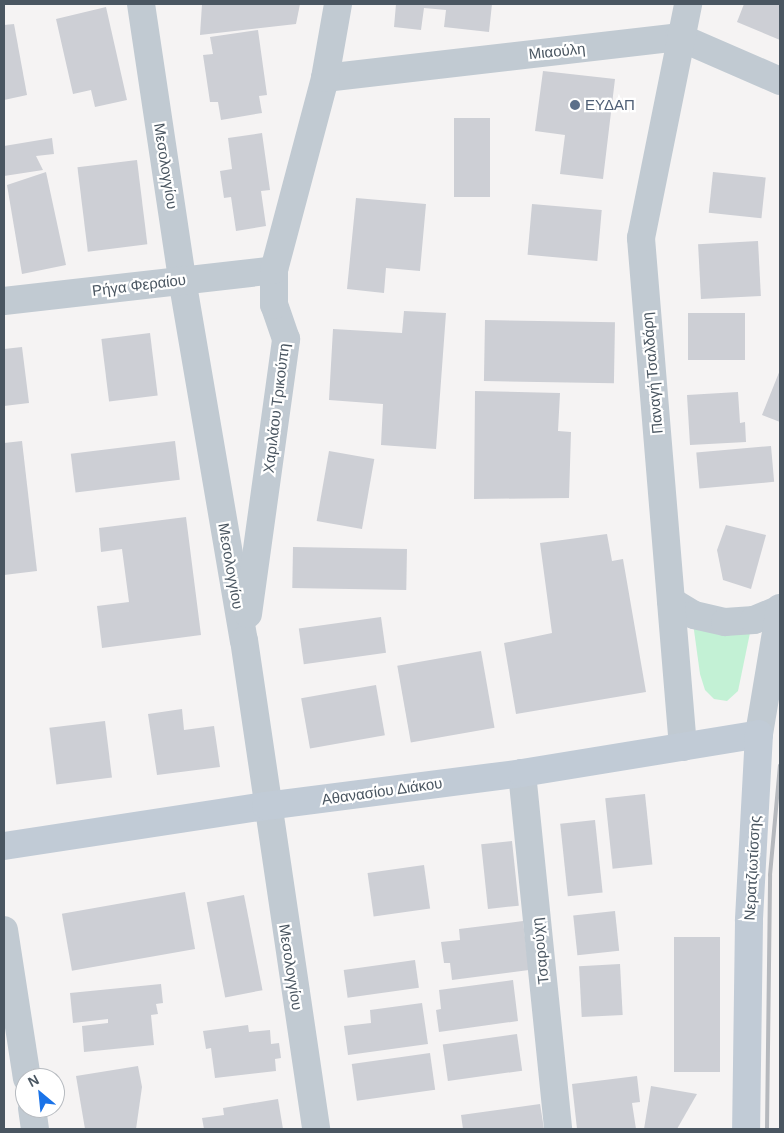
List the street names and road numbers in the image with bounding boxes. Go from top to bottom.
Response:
street label: Μιαούλη [528,39,586,63]
street label: Μεσολογγίου [150,122,182,210]
street label: Ρήγα Φεραίου [91,270,187,300]
street label: Παναγή Τσαλδάρη [638,311,666,435]
street label: Χαριλάου Τρικούπη [259,342,293,474]
street label: Μεσολογγίου [215,522,247,610]
street label: Αθανασίου Διάκου [320,774,444,808]
street label: Νερατζιωτίσσης [740,815,764,921]
street label: Τσαρούχη [528,917,552,985]
street label: Μεσολογγίου [275,923,307,1011]

